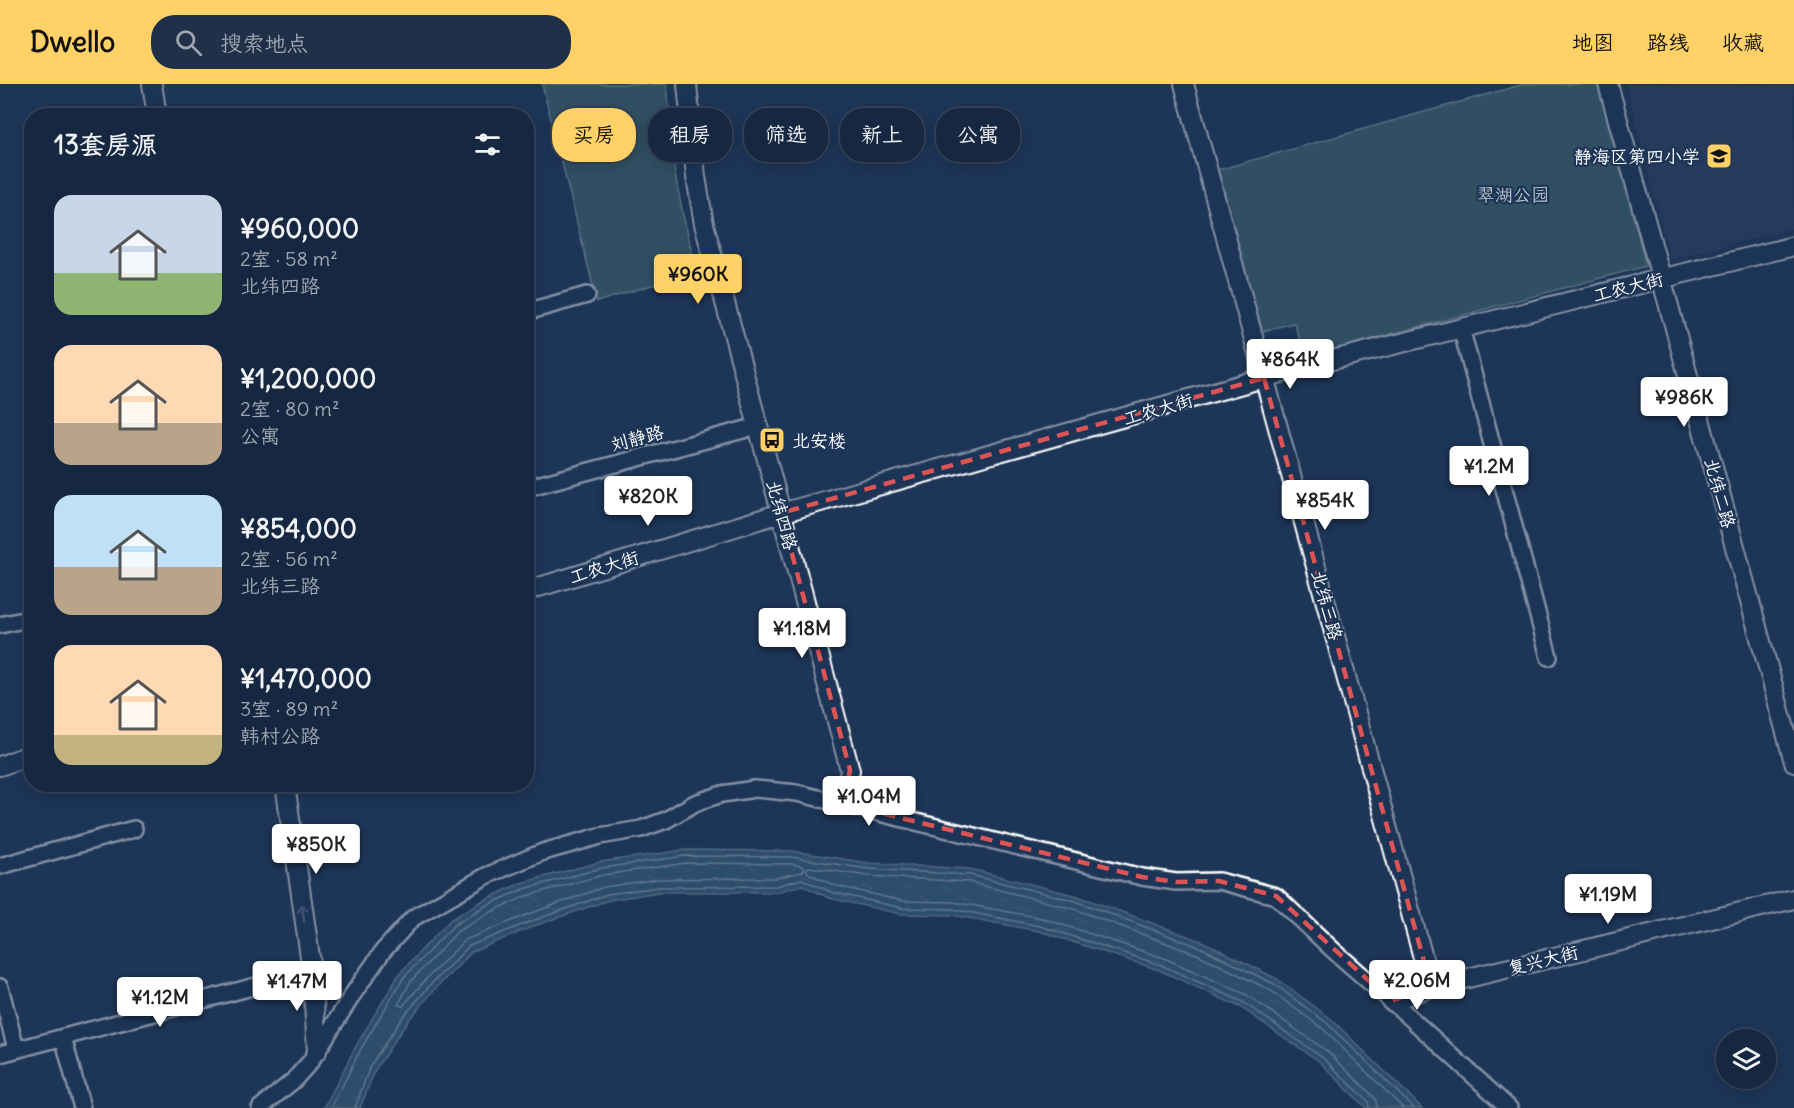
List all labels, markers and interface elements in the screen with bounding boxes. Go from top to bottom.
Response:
search box [151,15,571,69]
text: Dwello [30,24,115,60]
icon: search [172,26,205,59]
text: 搜索地点 [220,29,308,57]
text: 地图 [1572,29,1614,56]
text: 路线 [1647,29,1689,56]
text: 收藏 [1722,29,1764,56]
chip: 买房 [552,108,636,162]
chip: 租房 [648,108,732,162]
chip: 筛选 [744,108,828,162]
chip: 新上 [840,108,924,162]
chip: 公寓 [936,108,1020,162]
text: 13套房源 [54,128,157,161]
icon: filters [471,128,504,161]
school or university icon: 静海区第四小学 [1704,141,1734,171]
place label: 静海区第四小学 [1574,145,1700,168]
park label: 翠湖公园 [1477,183,1549,206]
text: ¥960,000 [240,212,359,245]
icon: home [102,219,174,291]
text: 2室 · 58 m² [240,246,338,271]
pin: ¥960K [656,254,740,305]
text: ¥960K [668,261,728,286]
street label: 工农大街 [1590,267,1666,307]
text: 北纬四路 [240,273,320,298]
pin: ¥864K [1248,339,1332,390]
text: ¥864K [1261,346,1319,371]
text: ¥1,200,000 [240,362,376,395]
icon: home [102,369,174,441]
pin: ¥986K [1642,377,1726,428]
text: ¥986K [1655,384,1713,409]
street label: 工农大街 [1120,388,1196,430]
text: 2室 · 80 m² [240,396,339,421]
street label: 刘静路 [608,420,666,456]
text: 公寓 [240,423,280,448]
bus stop icon: 北安楼 [757,425,787,455]
place label: 北安楼 [792,429,846,452]
pin: ¥1.2M [1447,446,1531,497]
text: ¥1.2M [1464,453,1514,478]
street label: 北纬二路 [1700,455,1740,531]
pin: ¥820K [606,476,690,527]
street label: 北纬四路 [762,477,802,553]
pin: ¥854K [1283,480,1367,531]
text: ¥820K [618,483,678,508]
text: ¥854K [1296,487,1354,512]
text: ¥854,000 [240,512,357,545]
icon: home [102,519,174,591]
street label: 工农大街 [566,545,642,589]
text: 2室 · 56 m² [240,546,338,571]
street label: 北纬三路 [1307,567,1347,643]
text: 北纬三路 [240,573,320,598]
pin: ¥1.18M [753,608,851,659]
text: ¥1.18M [773,615,831,640]
text: ¥1,470,000 [240,662,372,695]
icon: home [102,669,174,741]
text: 3室 · 89 m² [240,696,338,721]
text: 韩村公路 [240,723,320,748]
pin: ¥1.04M [820,776,918,827]
text: ¥1.04M [837,783,901,808]
pin: ¥850K [274,824,358,875]
text: ¥850K [286,831,346,856]
pin: ¥1.19M [1559,874,1657,925]
text: ¥1.19M [1579,881,1637,906]
one-way arrow [298,904,309,923]
street label: 复兴大街 [1505,940,1581,980]
pin: ¥2.06M [1368,960,1466,1011]
pin: ¥1.47M [248,961,346,1012]
text: ¥2.06M [1383,967,1451,992]
text: ¥1.47M [267,968,327,993]
pin: ¥1.12M [111,977,209,1028]
text: ¥1.12M [131,984,189,1009]
map controls [1716,1029,1776,1089]
button: layers [1716,1029,1776,1089]

